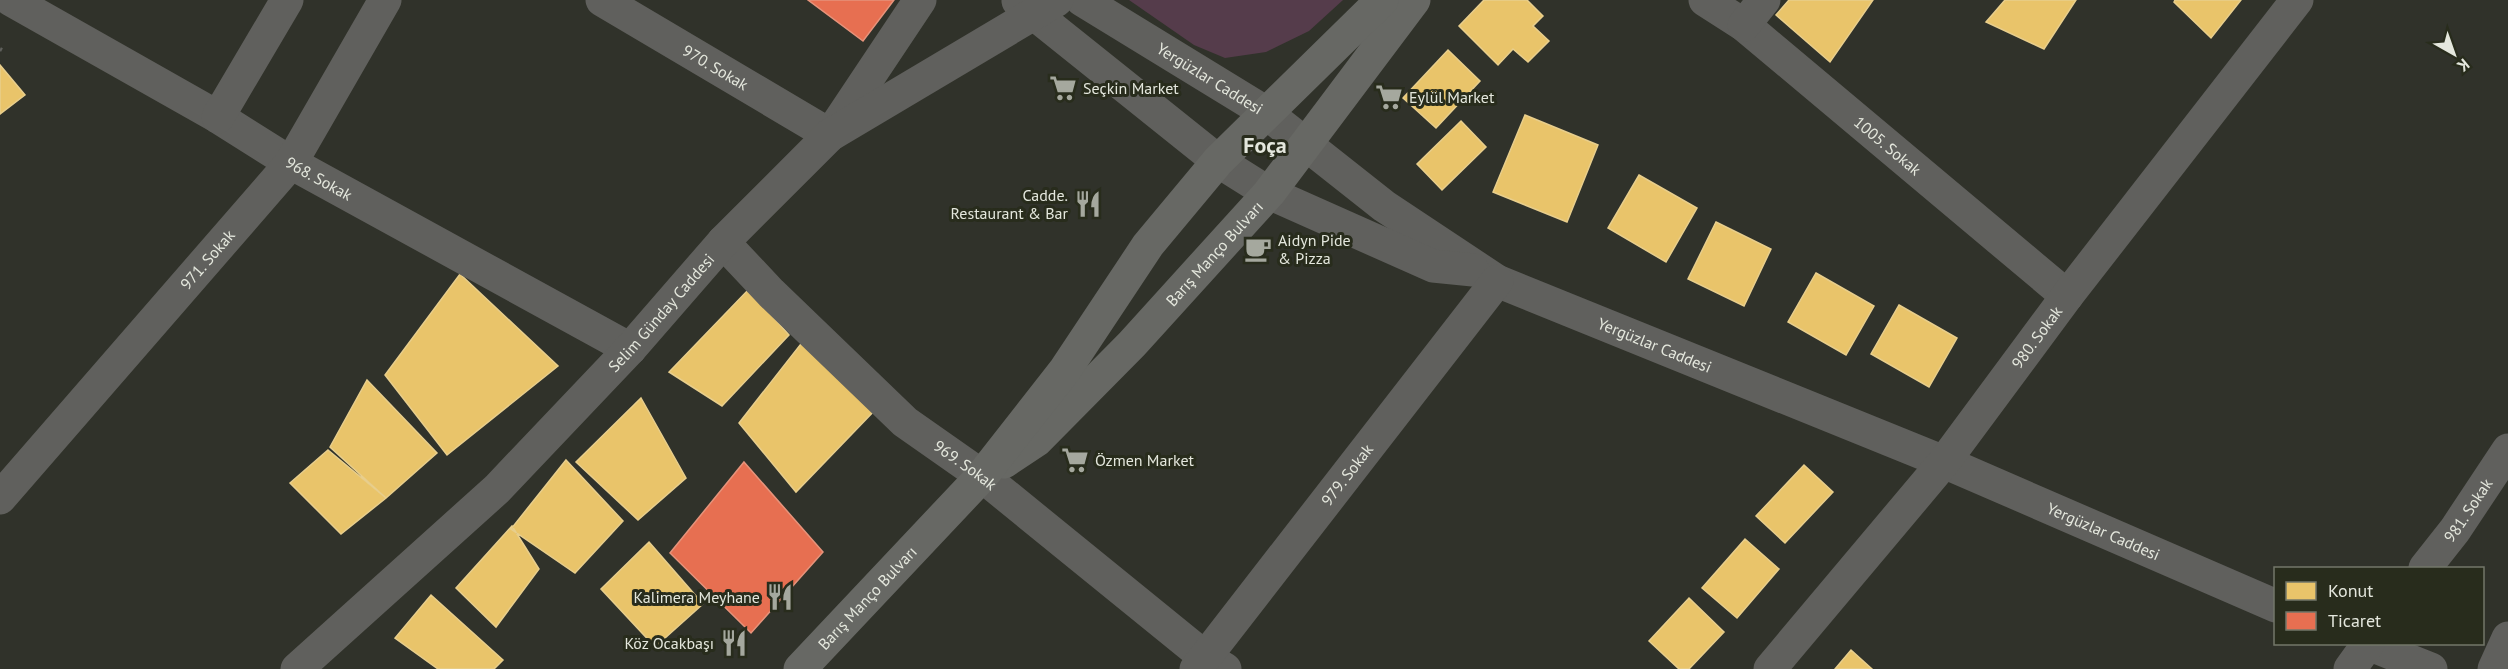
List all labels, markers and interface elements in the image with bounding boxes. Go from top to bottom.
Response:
north arrow [2424,24,2484,84]
street label: Yergüzlar Caddesi [1153,38,1267,118]
street label: 970. Sokak [679,40,752,95]
text: K [2453,55,2474,76]
supermarket icon: Seçkin Market [1048,73,1078,103]
place label: Seçkin Market [1083,78,1179,98]
supermarket icon: Eylül Market [1374,82,1404,112]
place label: Eylül Market [1409,87,1495,107]
street label: 1005. Sokak [1850,112,1926,180]
district label: Foça [1243,131,1287,159]
street label: 968. Sokak [282,152,356,205]
place label: Cadde. Restaurant & Bar [951,185,1069,223]
restaurant icon: Cadde. Restaurant & Bar [1073,189,1103,219]
street label: Barış Manço Bulvarı [1161,197,1267,310]
street label: 971. Sokak [176,225,239,294]
place label: Aidyn Pide & Pizza [1278,230,1351,268]
cafe icon: Aidyn Pide & Pizza [1243,234,1273,264]
street label: Selim Günday Caddesi [604,249,718,376]
street label: 980. Sokak [2007,301,2067,372]
street label: Yergüzlar Caddesi [1595,313,1715,377]
street label: 969. Sokak [930,435,1001,494]
street label: 979. Sokak [1317,439,1377,510]
supermarket icon: Özmen Market [1060,445,1090,475]
place label: Özmen Market [1095,450,1195,470]
street label: 981. Sokak [2439,474,2497,546]
street label: Yergüzlar Caddesi [2044,498,2163,564]
street label: Barış Manço Bulvarı [814,542,921,654]
legend [2274,567,2484,645]
text: Konut [2328,579,2373,602]
restaurant icon: Kalimera Meyhane [765,582,795,612]
place label: Kalimera Meyhane [634,587,760,607]
text: Ticaret [2328,609,2381,632]
restaurant icon: Köz Ocakbaşı [719,628,749,658]
place label: Köz Ocakbaşı [624,633,714,653]

